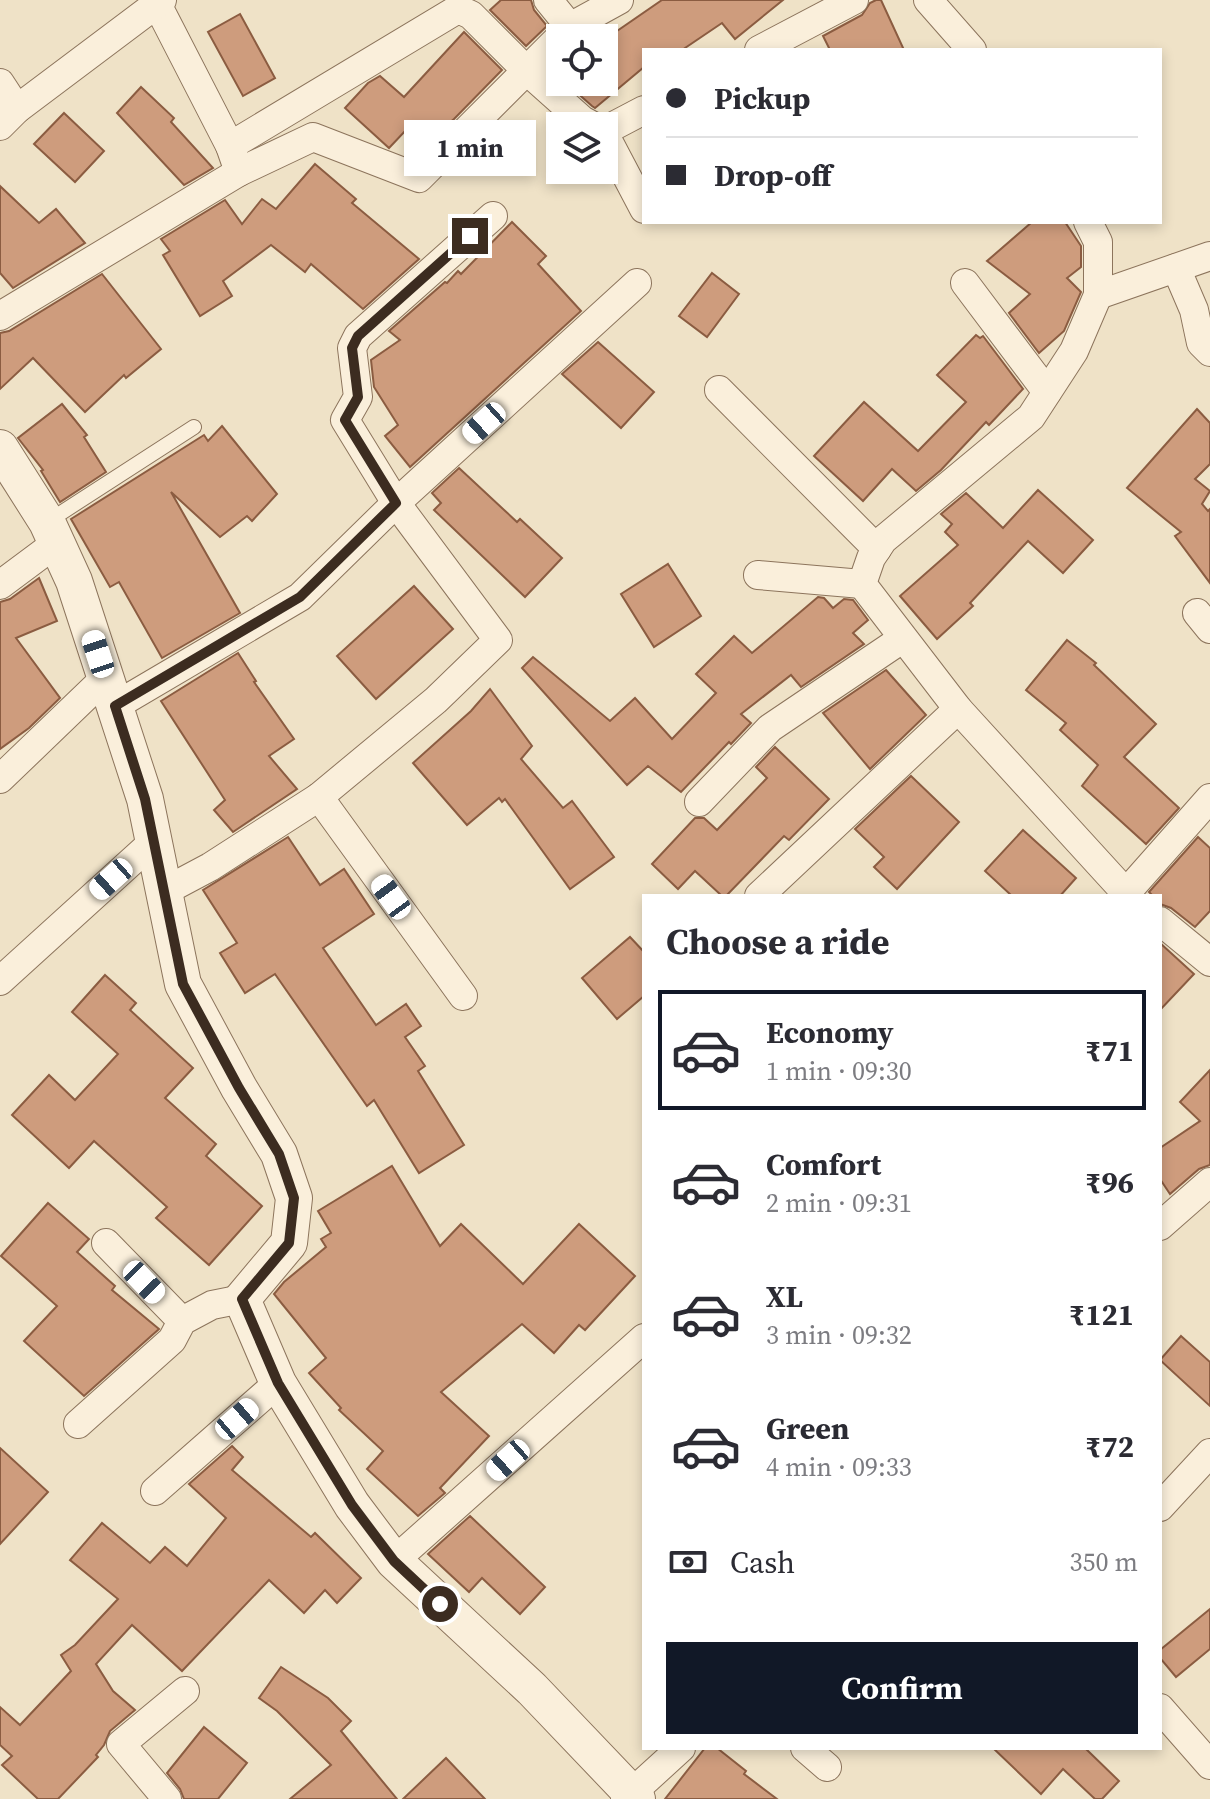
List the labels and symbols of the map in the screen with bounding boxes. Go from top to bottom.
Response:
callout: 1 min [404,120,536,176]
route end [452,218,488,254]
car [458,398,510,448]
car [79,627,117,681]
car [85,854,137,904]
car [367,871,415,923]
car [119,1256,169,1308]
car [211,1394,263,1444]
car [482,1435,534,1485]
route start [422,1586,458,1622]

